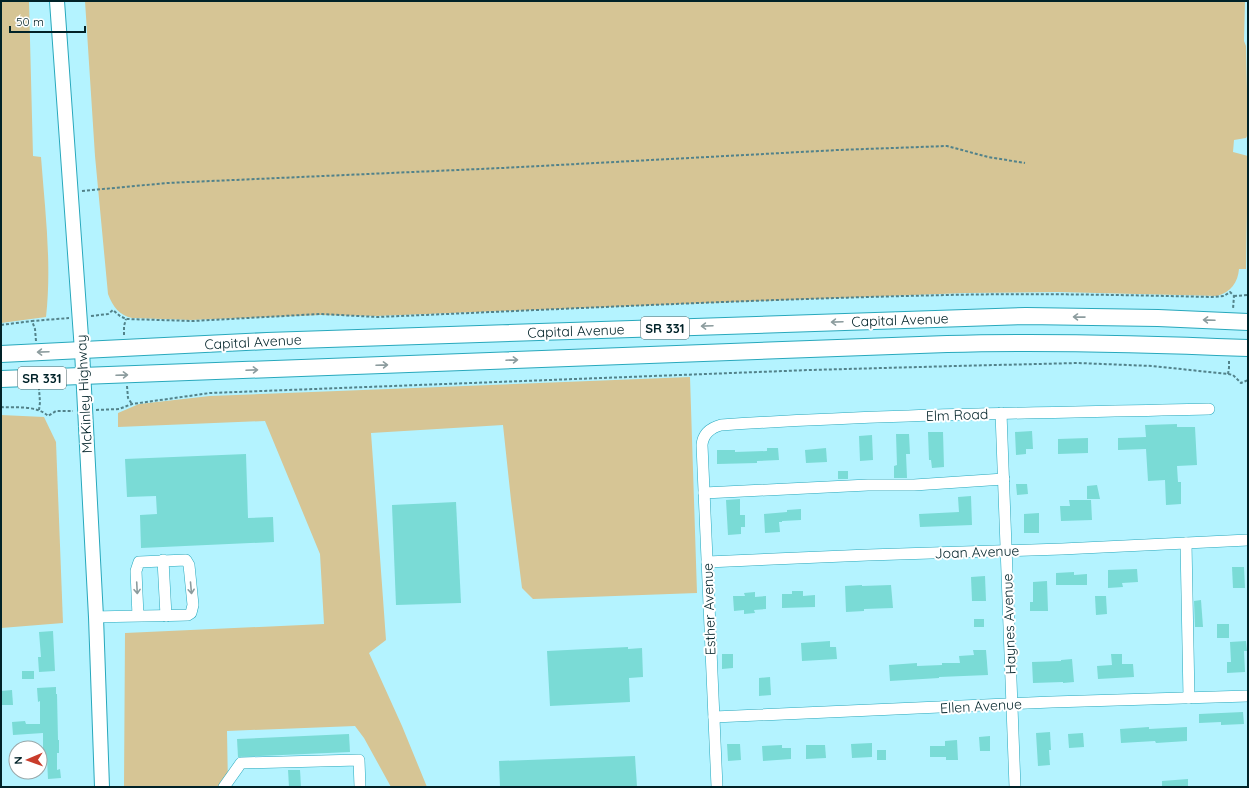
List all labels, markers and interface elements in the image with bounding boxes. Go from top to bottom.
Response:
scale bar [10,8,85,34]
text: 50 m [16,14,44,29]
street label: Capital Avenue [851,309,949,331]
one-way arrow [1073,313,1086,321]
one-way arrow [1203,316,1216,324]
road number: SR 331 [641,317,689,339]
one-way arrow [831,318,844,326]
street label: Capital Avenue [527,320,625,342]
one-way arrow [701,323,714,330]
street label: Capital Avenue [204,330,302,354]
street label: McKinley Highway [72,334,96,454]
one-way arrow [37,348,50,356]
one-way arrow [505,356,518,364]
one-way arrow [375,362,388,369]
road number: SR 331 [18,367,66,389]
one-way arrow [245,367,258,374]
one-way arrow [115,371,128,379]
street label: Elm Road [925,405,989,425]
street label: Joan Avenue [934,542,1020,562]
street label: Esther Avenue [698,563,720,655]
street label: Haynes Avenue [998,573,1020,675]
one-way arrow [133,581,141,594]
one-way arrow [187,581,195,594]
street label: Ellen Avenue [940,695,1022,717]
north arrow [8,740,48,780]
text: N [11,756,25,765]

